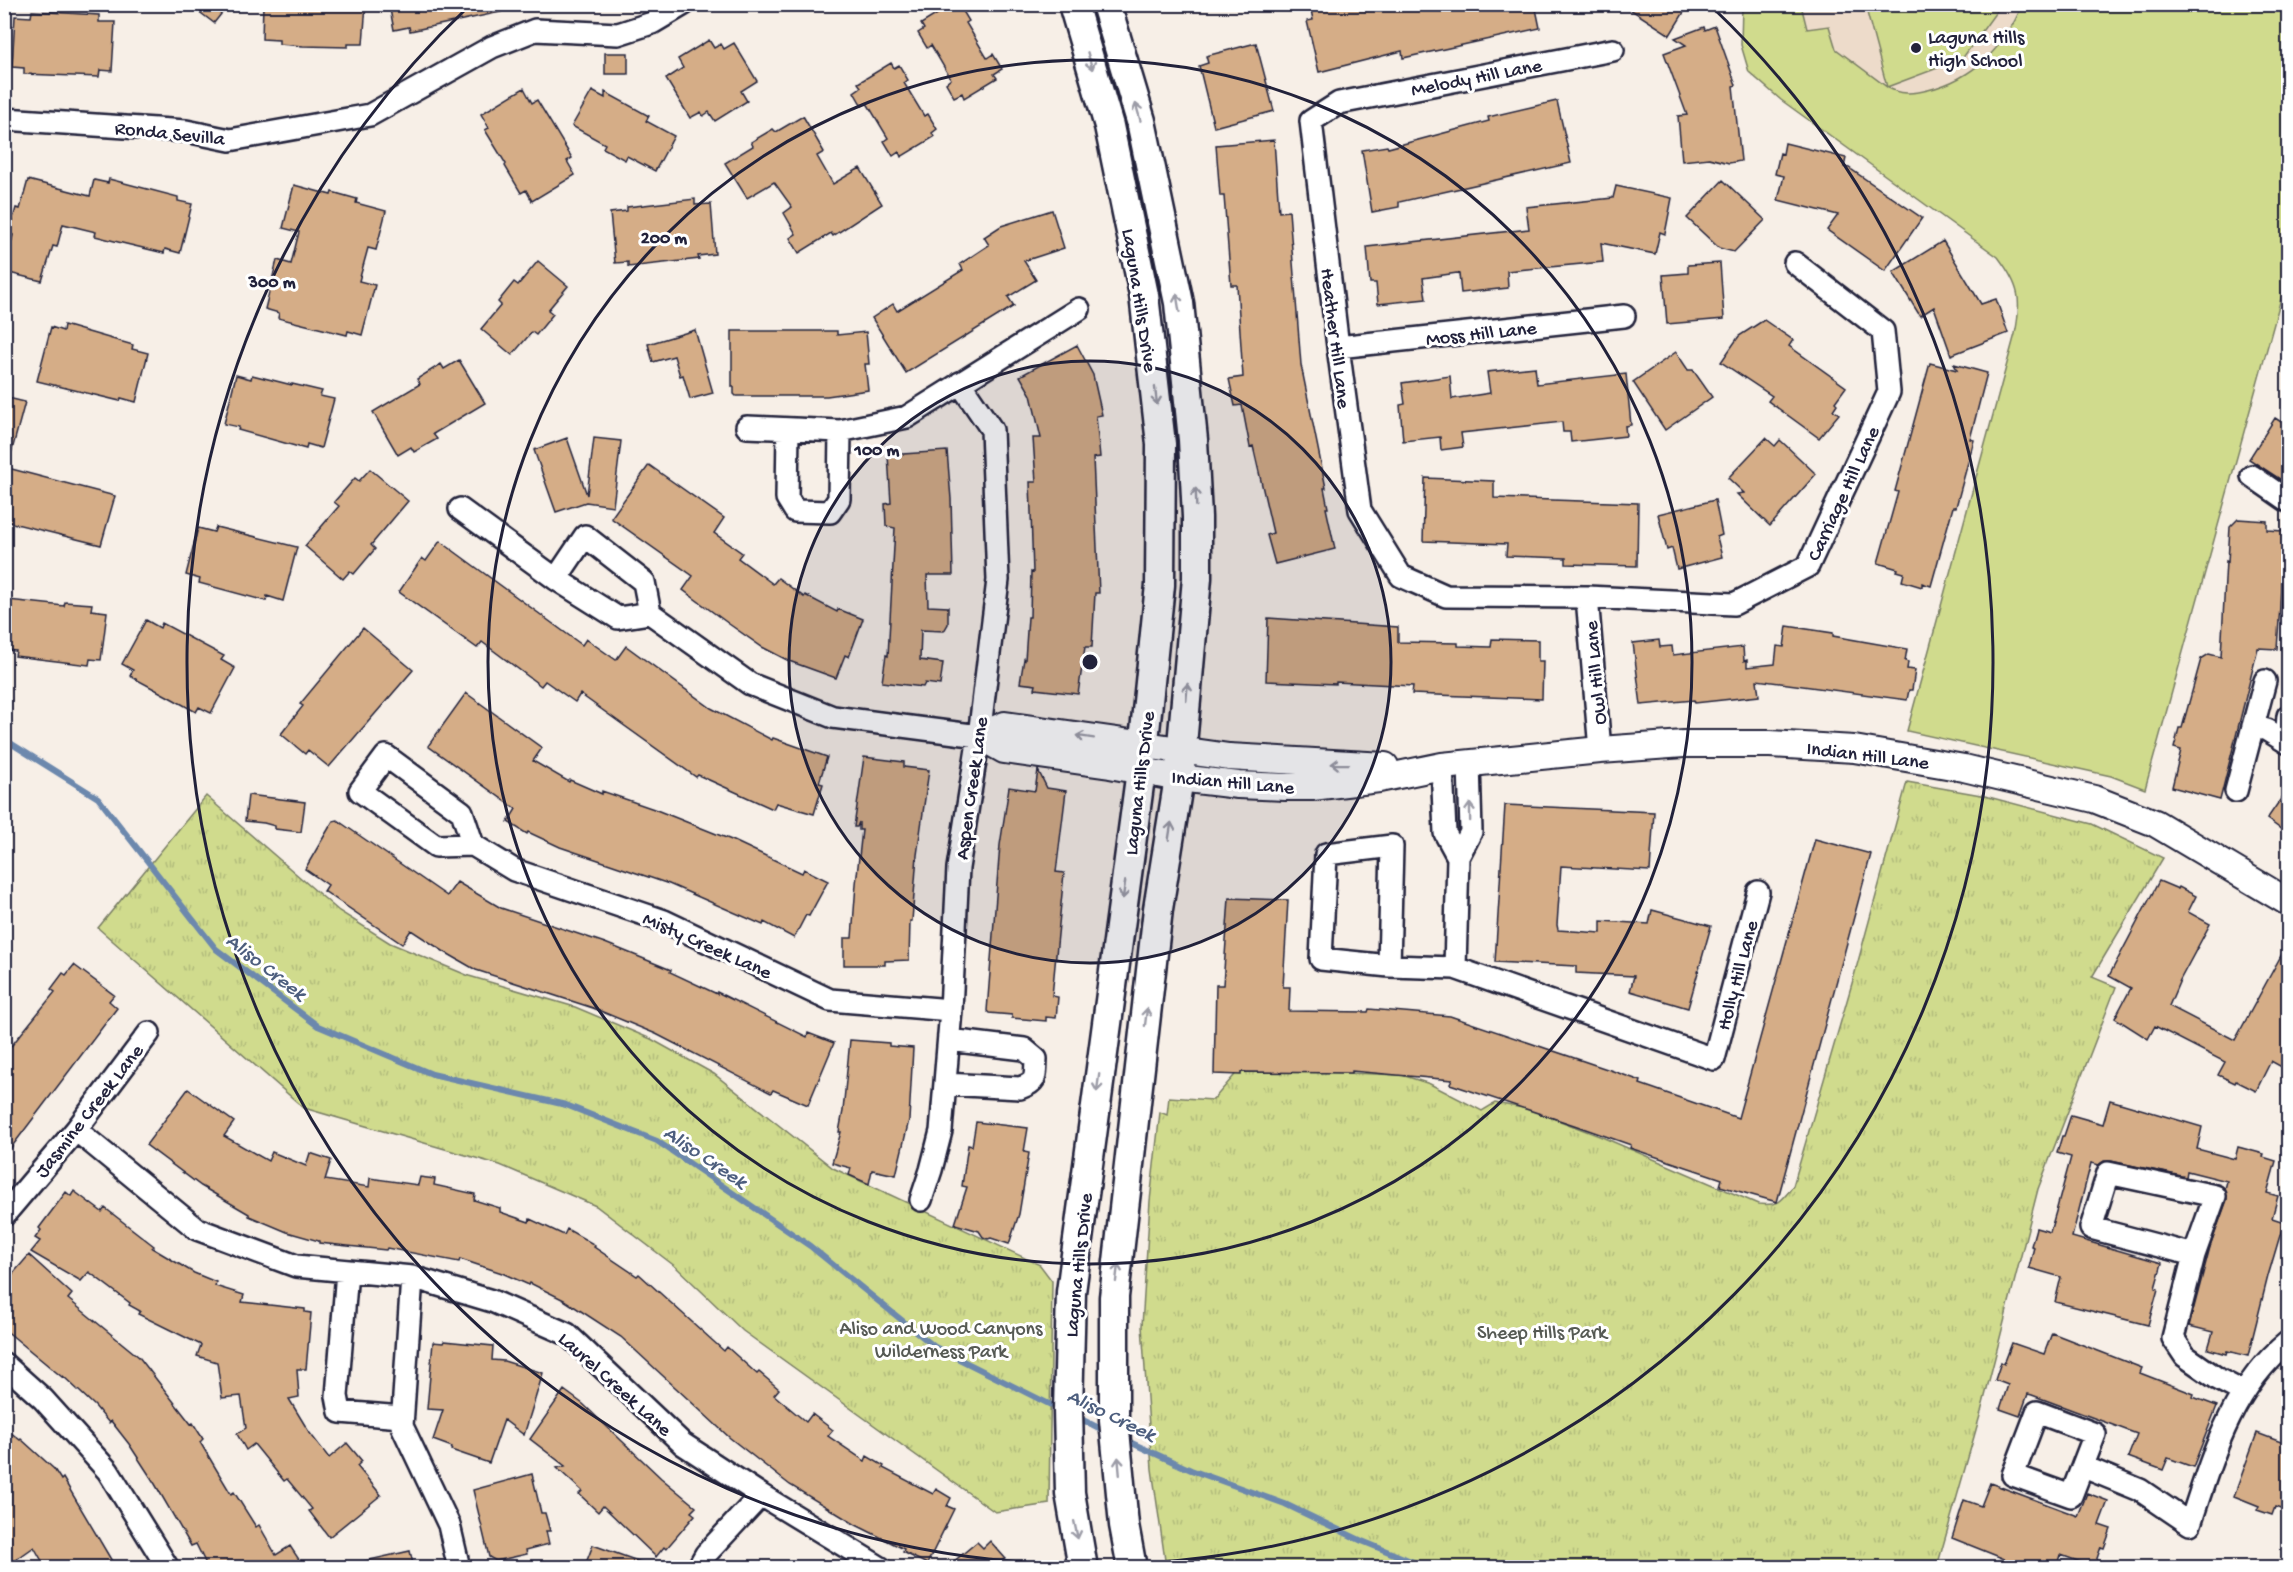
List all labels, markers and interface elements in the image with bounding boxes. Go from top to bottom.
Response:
place label: Laguna Hills High School [1928,28,2025,74]
marker: Laguna Hills High School [1909,41,1923,55]
one-way arrow [1085,51,1096,70]
street label: Melody Hill Lane [1409,55,1545,103]
one-way arrow [1132,103,1143,122]
street label: Ronda Sevilla [113,118,227,153]
street label: Laguna Hills Drive [1115,227,1160,375]
text: 200 m [641,229,687,250]
street label: Heather Hill Lane [1313,267,1354,411]
text: 300 m [248,273,296,294]
one-way arrow [1173,294,1184,313]
street label: Moss Hill Lane [1425,318,1539,353]
one-way arrow [1150,385,1161,405]
street label: Carriage Hill Lane [1804,423,1887,565]
text: 100 m [854,441,900,462]
one-way arrow [1190,488,1201,508]
street label: Owl Hill Lane [1581,619,1613,726]
centre of rings [1080,652,1100,672]
one-way arrow [1182,682,1193,702]
street label: Laguna Hills Drive [1121,710,1162,857]
street label: Aspen Creek Lane [952,715,995,861]
one-way arrow [1076,732,1096,743]
street label: Indian Hill Lane [1805,739,1931,776]
one-way arrow [1331,759,1351,770]
street label: Indian Hill Lane [1170,768,1296,801]
one-way arrow [1464,802,1476,822]
one-way arrow [1165,821,1176,841]
one-way arrow [1119,880,1130,900]
street label: Misty Creek Lane [639,908,775,986]
street label: Holly Hill Lane [1714,918,1765,1033]
water label: Aliso Creek [220,930,312,1009]
one-way arrow [1141,1007,1152,1027]
street label: Jasmine Creek Lane [32,1040,150,1183]
one-way arrow [1093,1073,1104,1093]
water label: Aliso Creek [658,1122,753,1197]
street label: Laguna Hills Drive [1061,1191,1100,1339]
one-way arrow [1111,1264,1122,1284]
park label: Aliso and Wood Canyons Wilderness Park [840,1319,1043,1365]
park label: Sheep Hills Park [1477,1323,1609,1346]
street label: Laurel Creek Lane [552,1329,676,1443]
water label: Aliso Creek [1062,1385,1161,1450]
one-way arrow [1113,1457,1124,1477]
one-way arrow [1071,1520,1082,1540]

